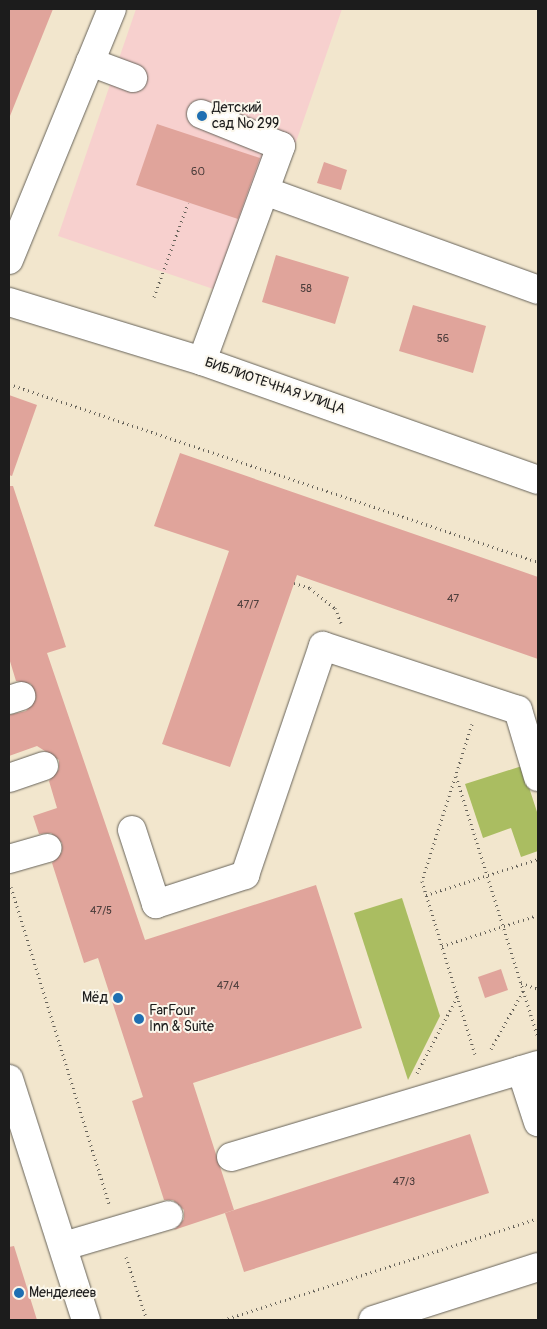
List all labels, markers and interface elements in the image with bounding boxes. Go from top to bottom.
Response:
place label: Детский сад № 299 [212,100,279,132]
marker: Детский сад № 299 [196,110,208,122]
house number: 60 [191,165,205,179]
house number: 58 [300,282,312,296]
house number: 56 [437,332,449,346]
street label: БИБЛИОТЕЧНАЯ УЛИЦА [202,354,348,418]
house number: 47 [447,592,459,606]
house number: 47/7 [237,598,259,612]
house number: 47/5 [90,904,112,918]
house number: 47/4 [217,979,239,993]
place label: Мёд [82,990,108,1006]
marker: Мёд [112,992,124,1004]
place label: FarFour Inn & Suite [149,1003,214,1036]
marker: FarFour Inn & Suite [133,1013,145,1025]
house number: 47/3 [393,1175,415,1189]
place label: Менделеев [29,1285,96,1301]
marker: Менделеев [13,1287,25,1299]

